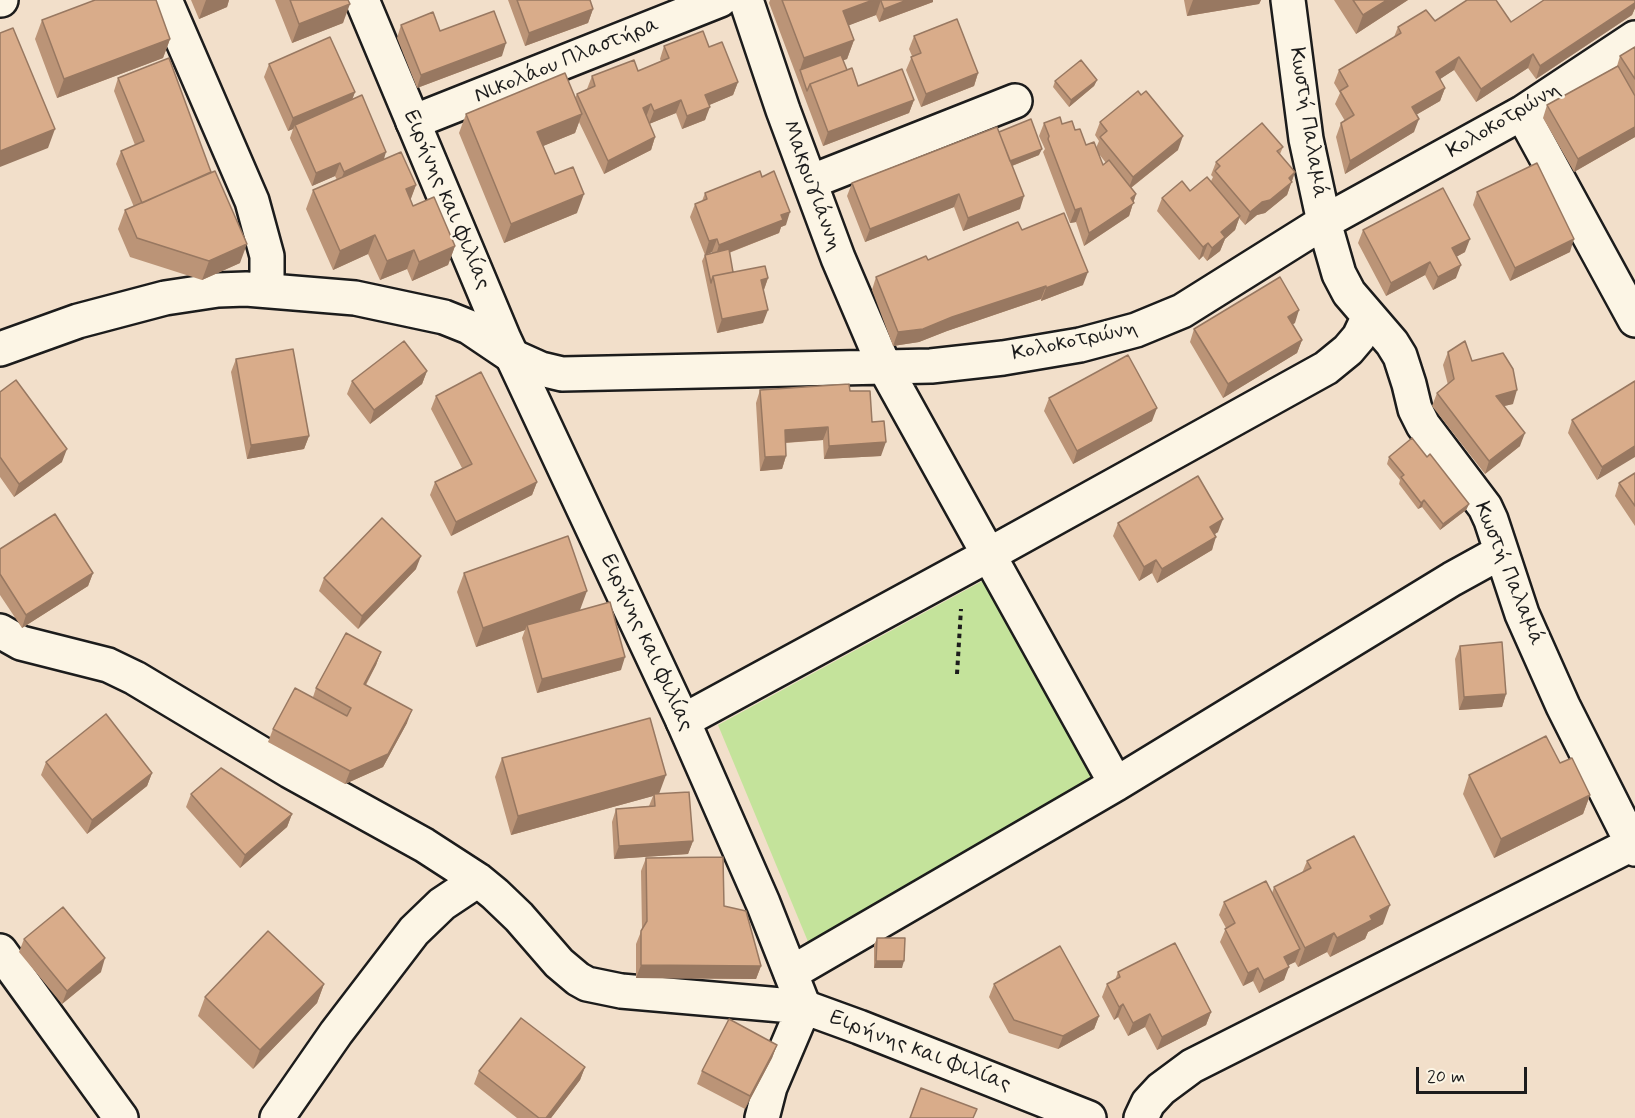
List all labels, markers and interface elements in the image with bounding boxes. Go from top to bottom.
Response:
street label: Νικολάου Πλαστήρα [471,12,663,110]
street label: Κωστή Παλαμά [1282,46,1332,200]
street label: Κολοκοτρώνη [1442,77,1566,165]
street label: Ειρήνης και Φιλίας [396,106,496,294]
street label: Μακρυγιάννη [775,117,847,255]
street label: Κολοκοτρώνη [1010,316,1140,368]
street label: Κωστή Παλαμά [1467,498,1549,650]
street label: Ειρήνης και Φιλίας [593,550,699,736]
street label: Ειρήνης και Φιλίας [826,1005,1014,1099]
scale bar [1419,1055,1530,1093]
text: 20 m [1427,1065,1465,1089]

